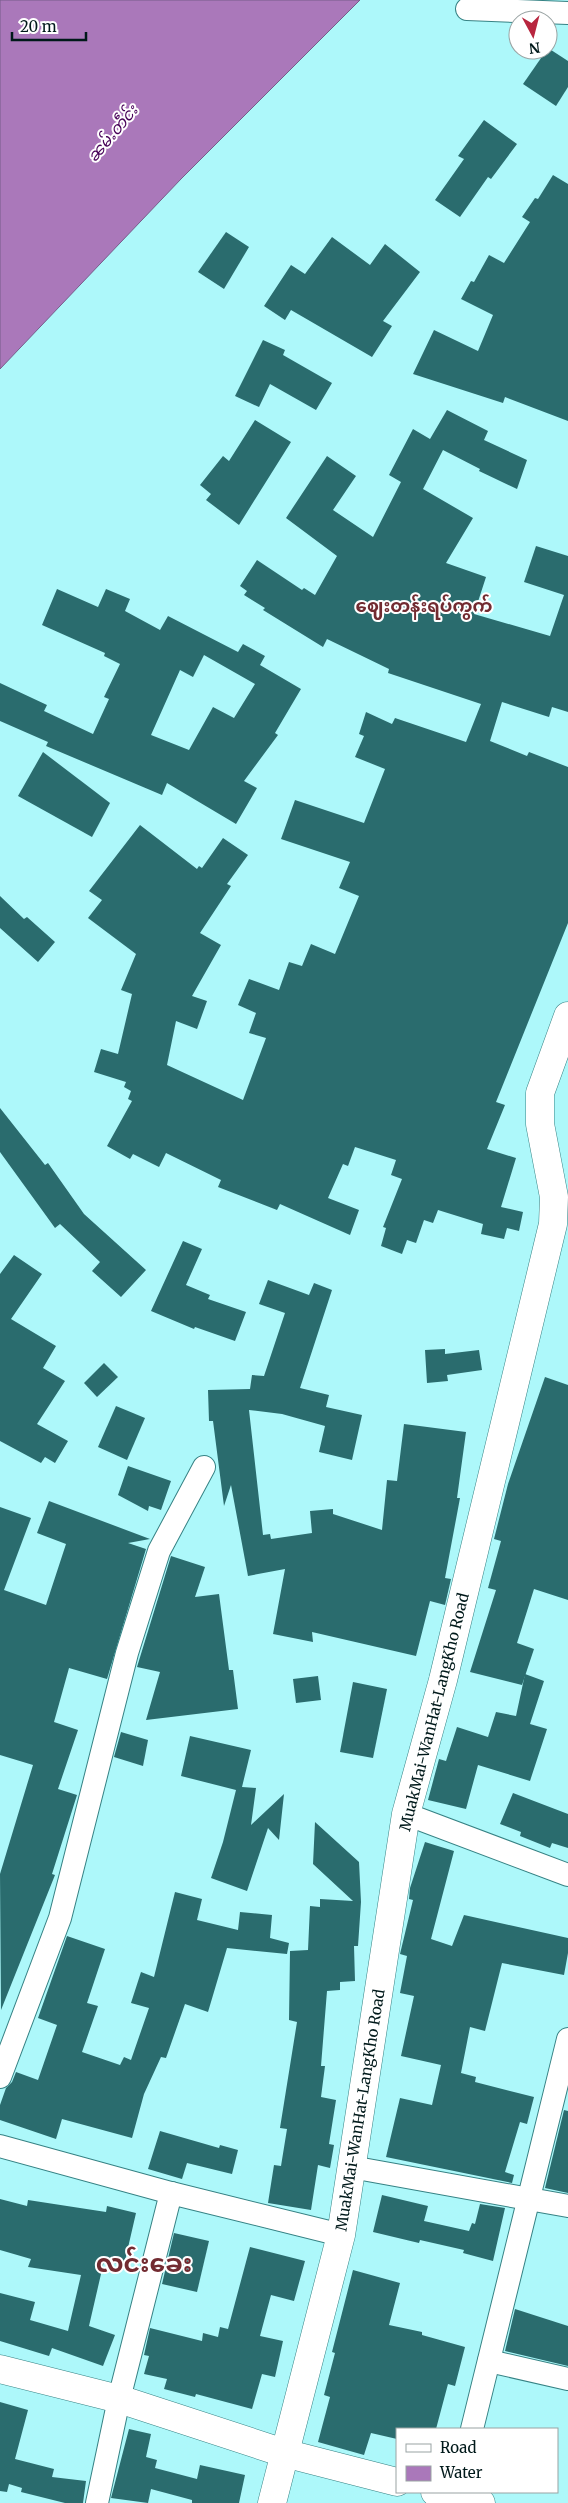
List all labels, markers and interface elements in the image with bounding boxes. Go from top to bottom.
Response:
scale bar [12,10,86,42]
north arrow [508,10,558,60]
text: 20 m [20,17,57,36]
text: N [528,38,541,58]
water label: ၼမ်ႉတဵင်း [82,99,143,166]
district label: ဈေးတန်းရပ်ကွက် [356,594,492,620]
street label: MuakMai-WanHat-LangKho Road [395,1591,473,1833]
street label: MuakMai-WanHat-LangKho Road [331,1988,389,2232]
district label: လင်းခေး [96,2246,192,2279]
legend [396,2428,558,2493]
text: Road [440,2438,476,2457]
text: Water [439,2463,483,2482]

